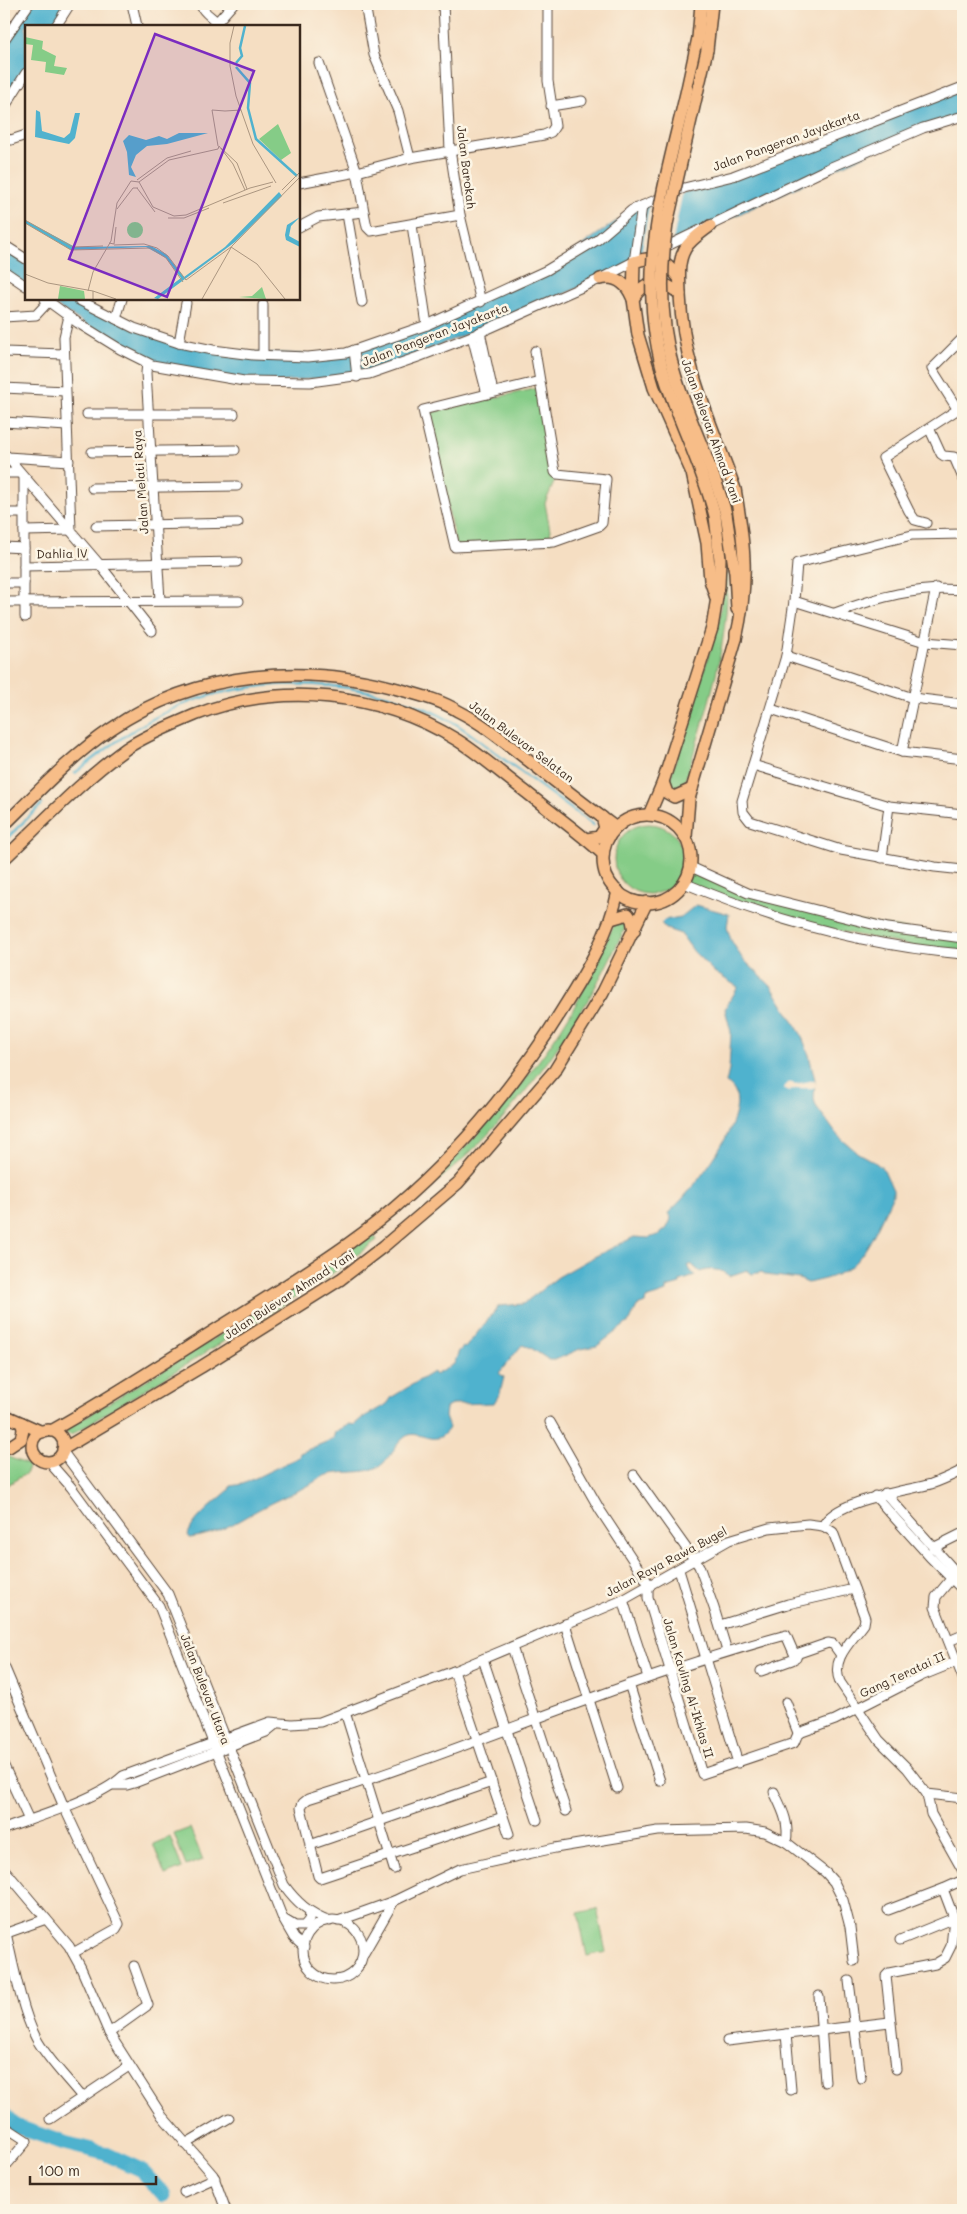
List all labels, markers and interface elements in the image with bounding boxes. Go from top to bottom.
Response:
inset map [25,25,300,300]
street label: Jalan Pangeran Jayakarta [710,106,862,174]
street label: Jalan Barokah [454,124,480,210]
street label: Jalan Pangeran Jayakarta [360,299,510,369]
street label: Jalan Bulevar Ahmad Yani [678,357,746,505]
street label: Jalan Melati Raya [128,429,152,535]
street label: Dahlia lV [36,545,88,561]
street label: Jalan Bulevar Selatan [466,696,578,786]
street label: Jalan Bulevar Ahmad Yani [221,1246,357,1342]
street label: Jalan Raya Rawa Bugel [603,1522,729,1600]
street label: Jalan Kavling Al-Ikhlas II [660,1616,718,1760]
street label: Jalan Bulevar Utara [177,1631,235,1747]
street label: Gang Teratai II [857,1647,947,1701]
scale bar [30,2154,156,2186]
text: 100 m [38,2160,80,2180]

